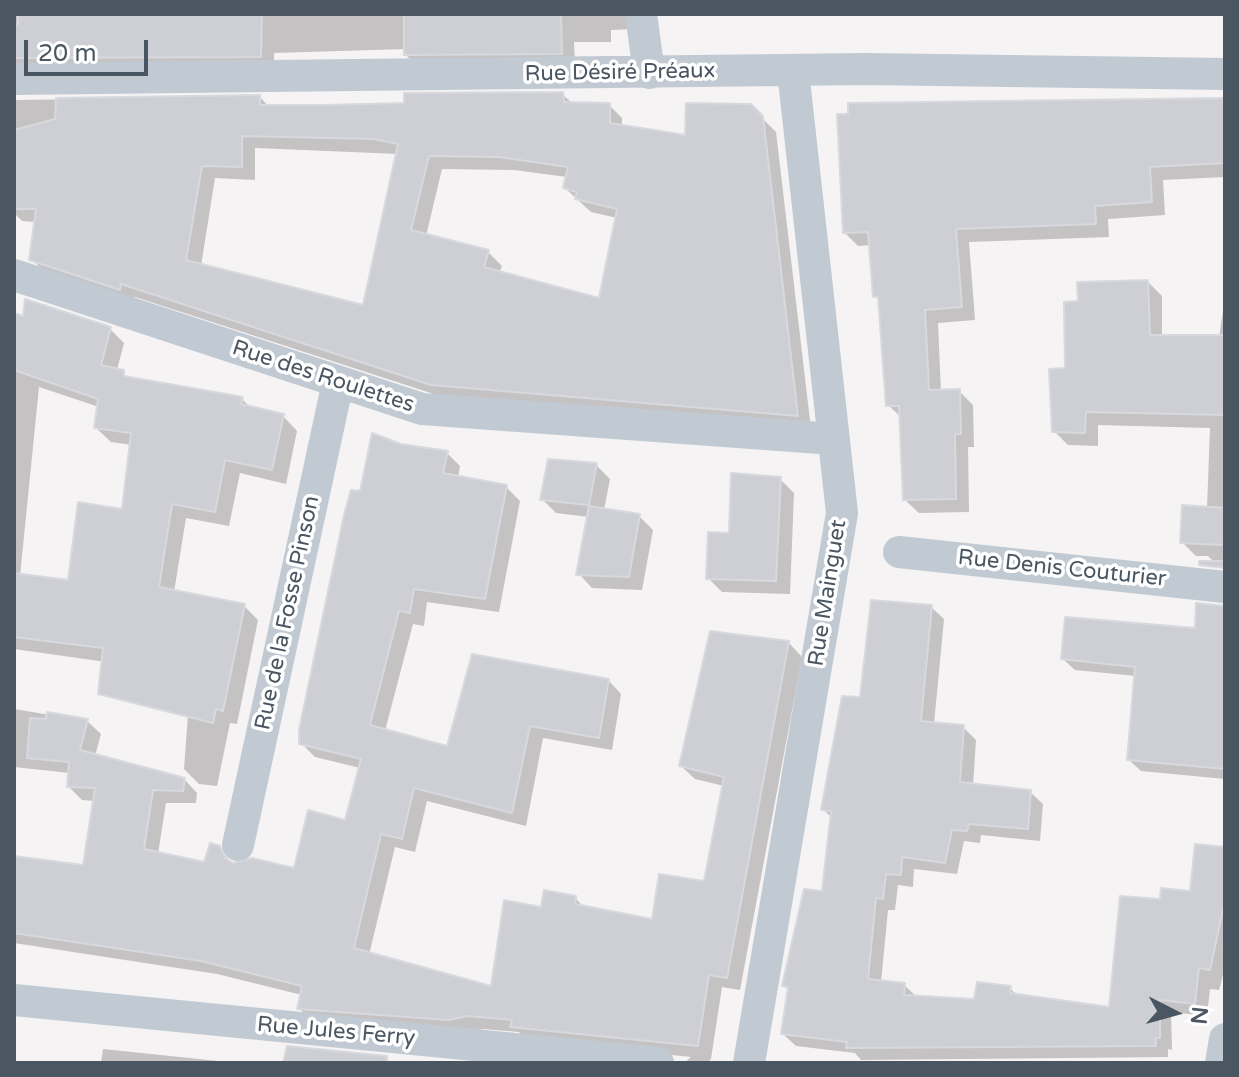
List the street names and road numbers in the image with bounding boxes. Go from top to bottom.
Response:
street label: Rue Désiré Préaux [525,58,715,88]
street label: Rue des Roulettes [229,335,417,419]
street label: Rue de la Fosse Pinson [250,493,326,733]
street label: Rue Mainguet [803,518,853,668]
street label: Rue Denis Couturier [957,545,1167,593]
street label: Rue Jules Ferry [256,1012,416,1052]

